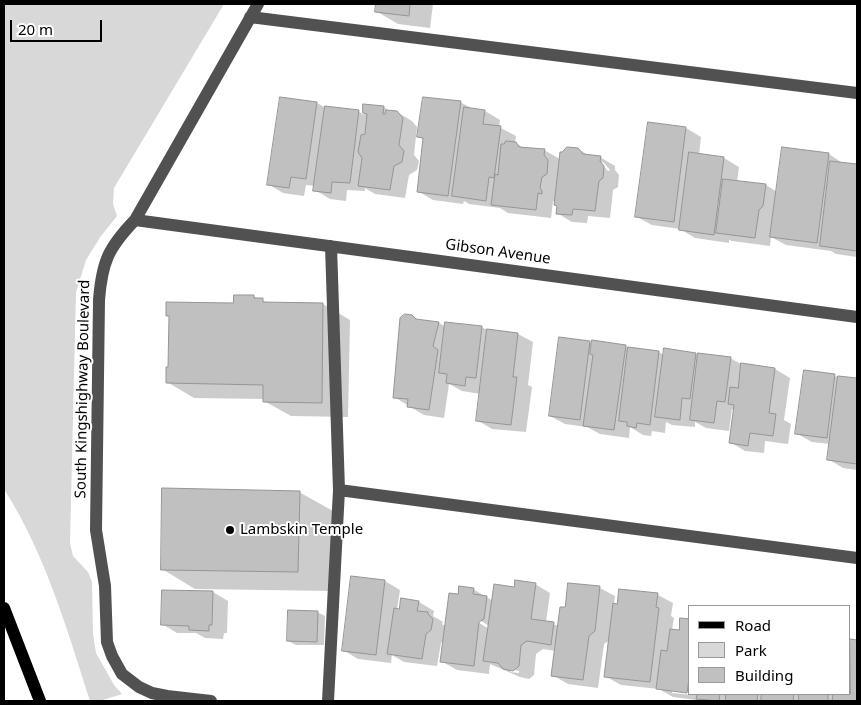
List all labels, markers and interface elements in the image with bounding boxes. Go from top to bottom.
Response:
scale bar [12,10,105,42]
text: 20 m [18,19,53,39]
street label: Gibson Avenue [444,236,552,268]
street label: South Kingshighway Boulevard [72,280,94,498]
place label: Lambskin Temple [240,521,363,539]
marker: Lambskin Temple [224,524,236,536]
legend [688,605,851,695]
text: Road [735,615,771,635]
text: Park [735,640,767,660]
text: Building [735,665,793,685]

